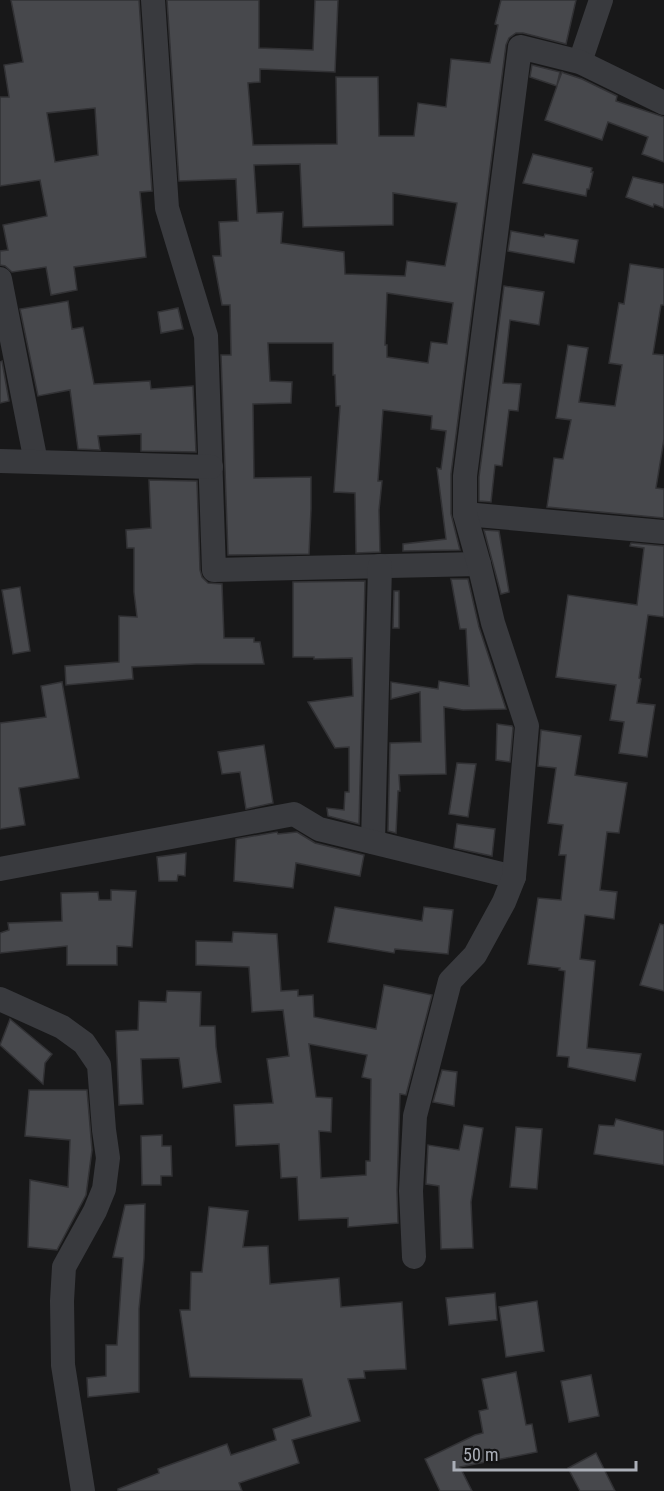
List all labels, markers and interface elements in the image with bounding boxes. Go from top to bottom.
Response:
scale bar [454,1434,636,1472]
text: 50 m [463,1444,498,1465]

